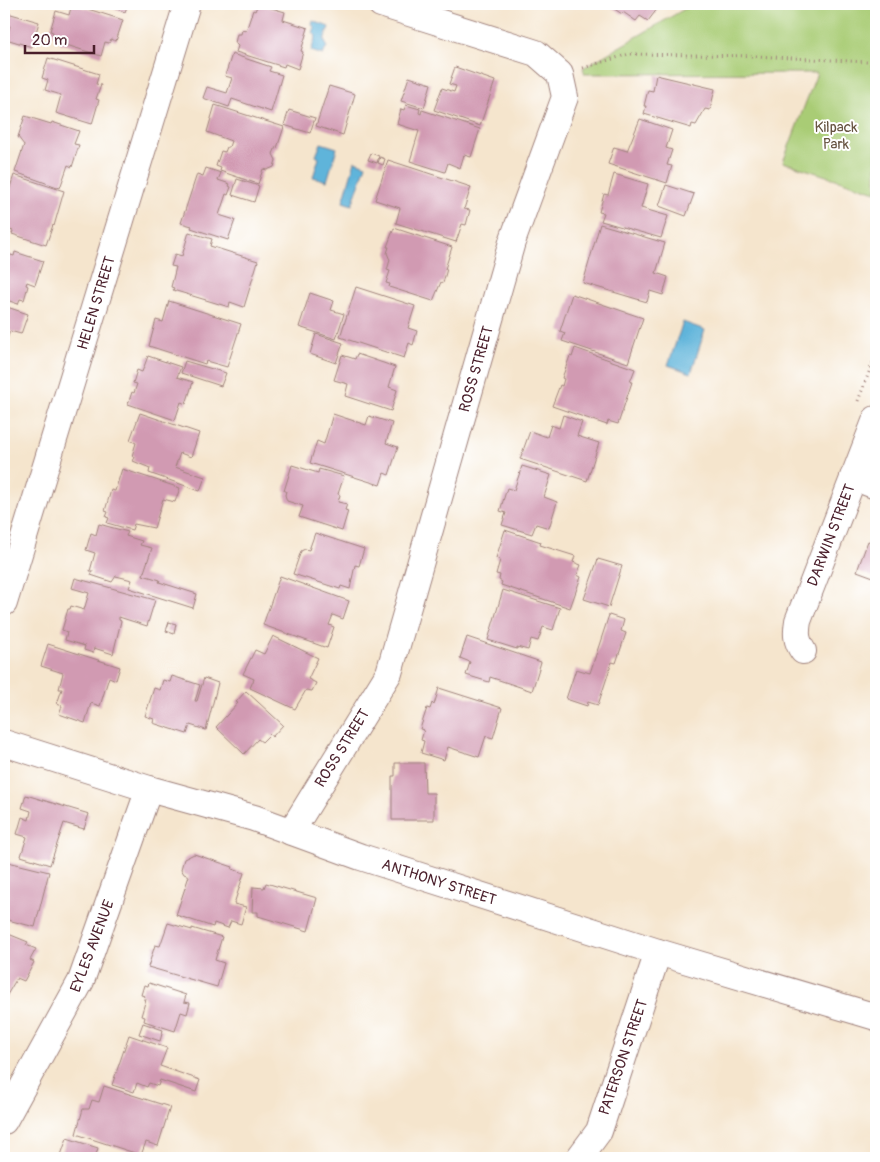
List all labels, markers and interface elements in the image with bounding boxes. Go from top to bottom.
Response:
scale bar [25,22,94,54]
text: 20 m [32,31,67,50]
park label: Kilpack Park [814,118,858,154]
street label: HELEN STREET [73,254,120,352]
street label: ROSS STREET [455,324,498,414]
street label: DARWIN STREET [803,481,860,589]
street label: ROSS STREET [311,706,374,791]
street label: ANTHONY STREET [379,855,498,910]
street label: EYLES AVENUE [66,897,119,995]
street label: PATERSON STREET [595,997,652,1118]

